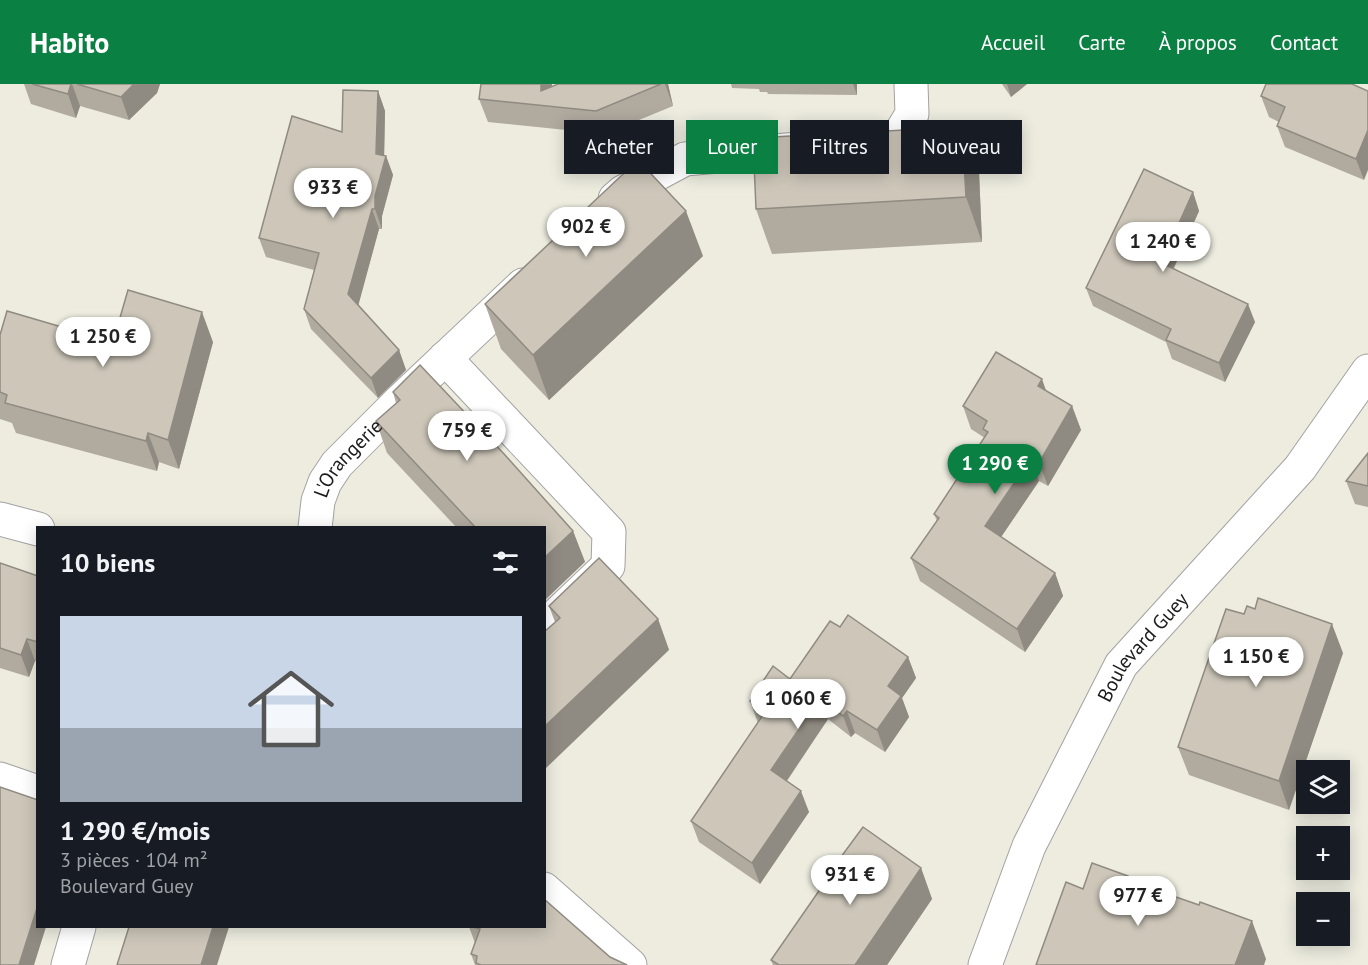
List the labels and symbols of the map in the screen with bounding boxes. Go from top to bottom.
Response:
pin: 933 € [291,168,375,219]
pin: 902 € [544,207,628,258]
pin: 1 240 € [1108,222,1218,273]
pin: 1 250 € [48,317,158,368]
pin: 759 € [425,411,509,462]
street label: L'Orangerie [307,413,388,501]
pin: 1 290 € [940,444,1050,495]
street label: Boulevard Guey [1091,586,1194,706]
pin: 1 150 € [1201,637,1311,688]
pin: 1 060 € [743,679,853,730]
pin: 931 € [808,855,892,906]
pin: 977 € [1096,876,1180,927]

